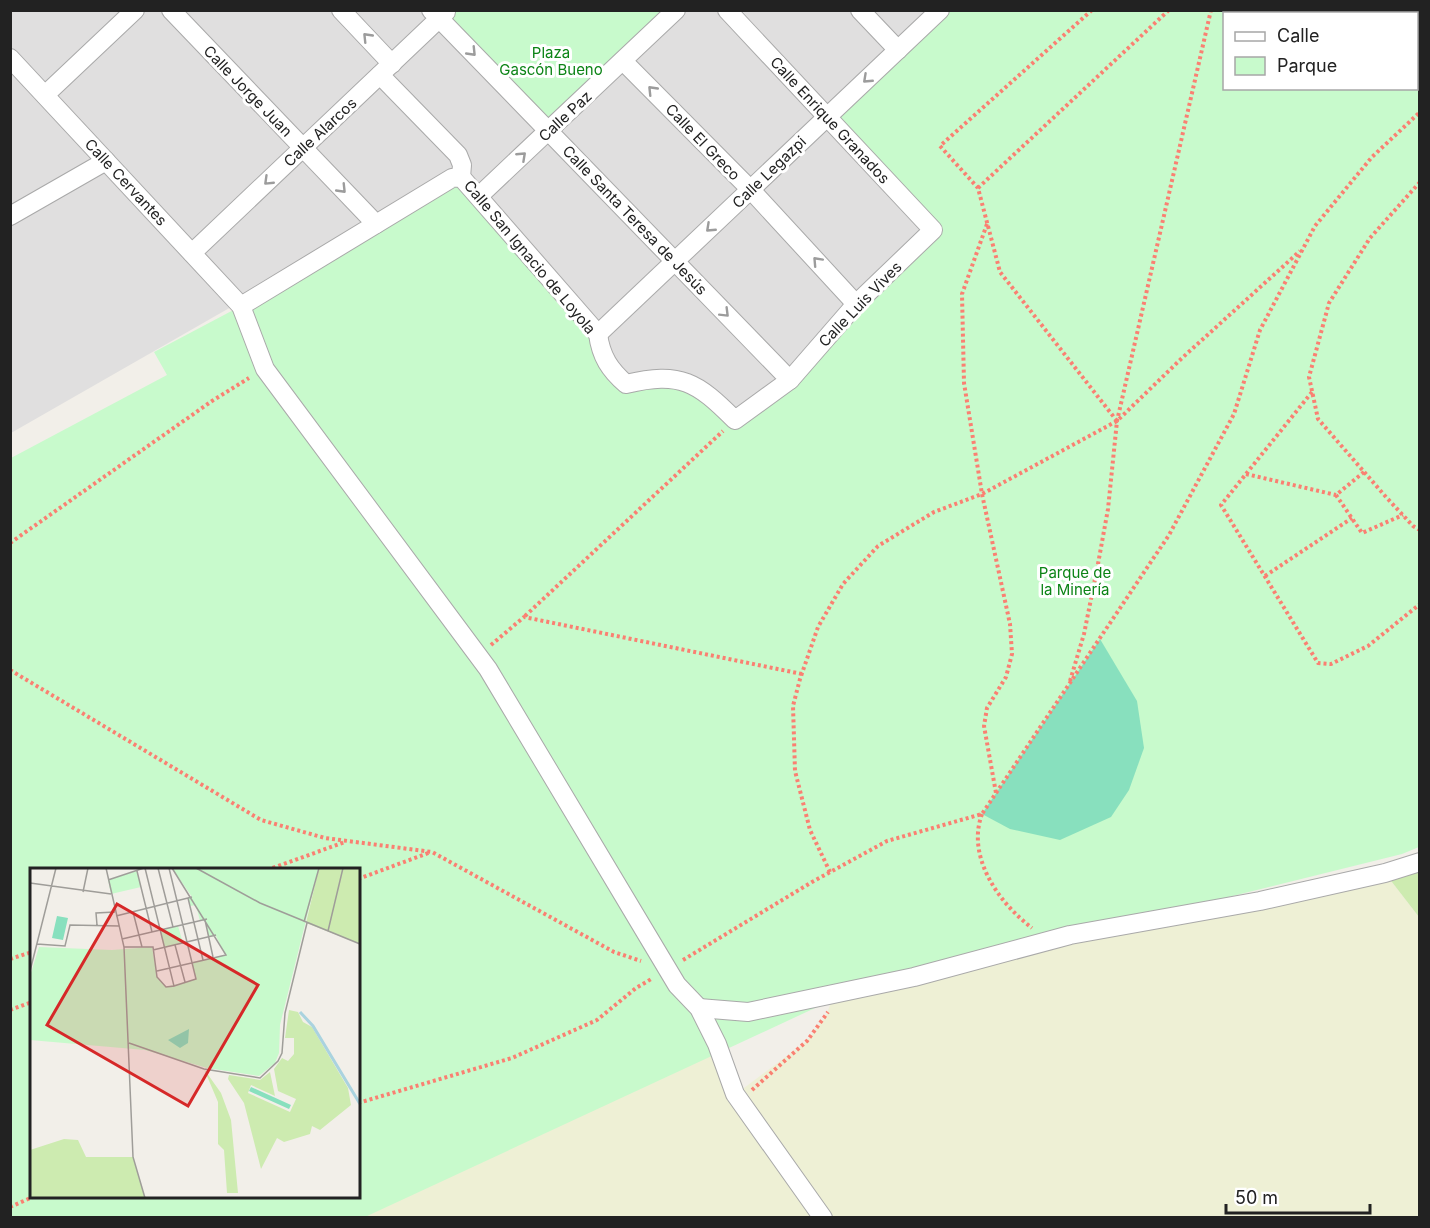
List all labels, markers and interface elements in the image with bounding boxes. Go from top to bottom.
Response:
legend [1223,12,1418,90]
text: Calle [1277,25,1319,46]
one-way arrow [363,33,374,44]
street label: Calle Jorge Juan [200,41,296,141]
park label: Plaza Gascón Bueno [499,43,603,79]
one-way arrow [465,45,476,56]
street label: Calle Enrique Granados [766,53,894,187]
text: Parque [1277,55,1337,76]
one-way arrow [863,72,874,83]
street label: Calle Paz [534,87,596,145]
one-way arrow [649,87,660,98]
street label: Calle Alarcos [280,93,361,171]
street label: Calle El Greco [662,100,744,184]
street label: Calle Legazpi [728,132,810,212]
street label: Calle Cervantes [81,134,171,230]
street label: Calle Santa Teresa de Jesús [559,141,711,299]
one-way arrow [515,152,525,163]
one-way arrow [264,173,275,184]
street label: Calle San Ignacio de Loyola [460,176,600,338]
one-way arrow [335,183,346,193]
one-way arrow [706,221,717,232]
street label: Calle Luis Vives [814,257,906,351]
one-way arrow [813,258,824,269]
one-way arrow [717,306,728,317]
park label: Parque de la Minería [1039,563,1111,599]
inset map [30,868,360,1198]
scale bar [1226,1177,1370,1215]
text: 50 m [1235,1187,1278,1208]

